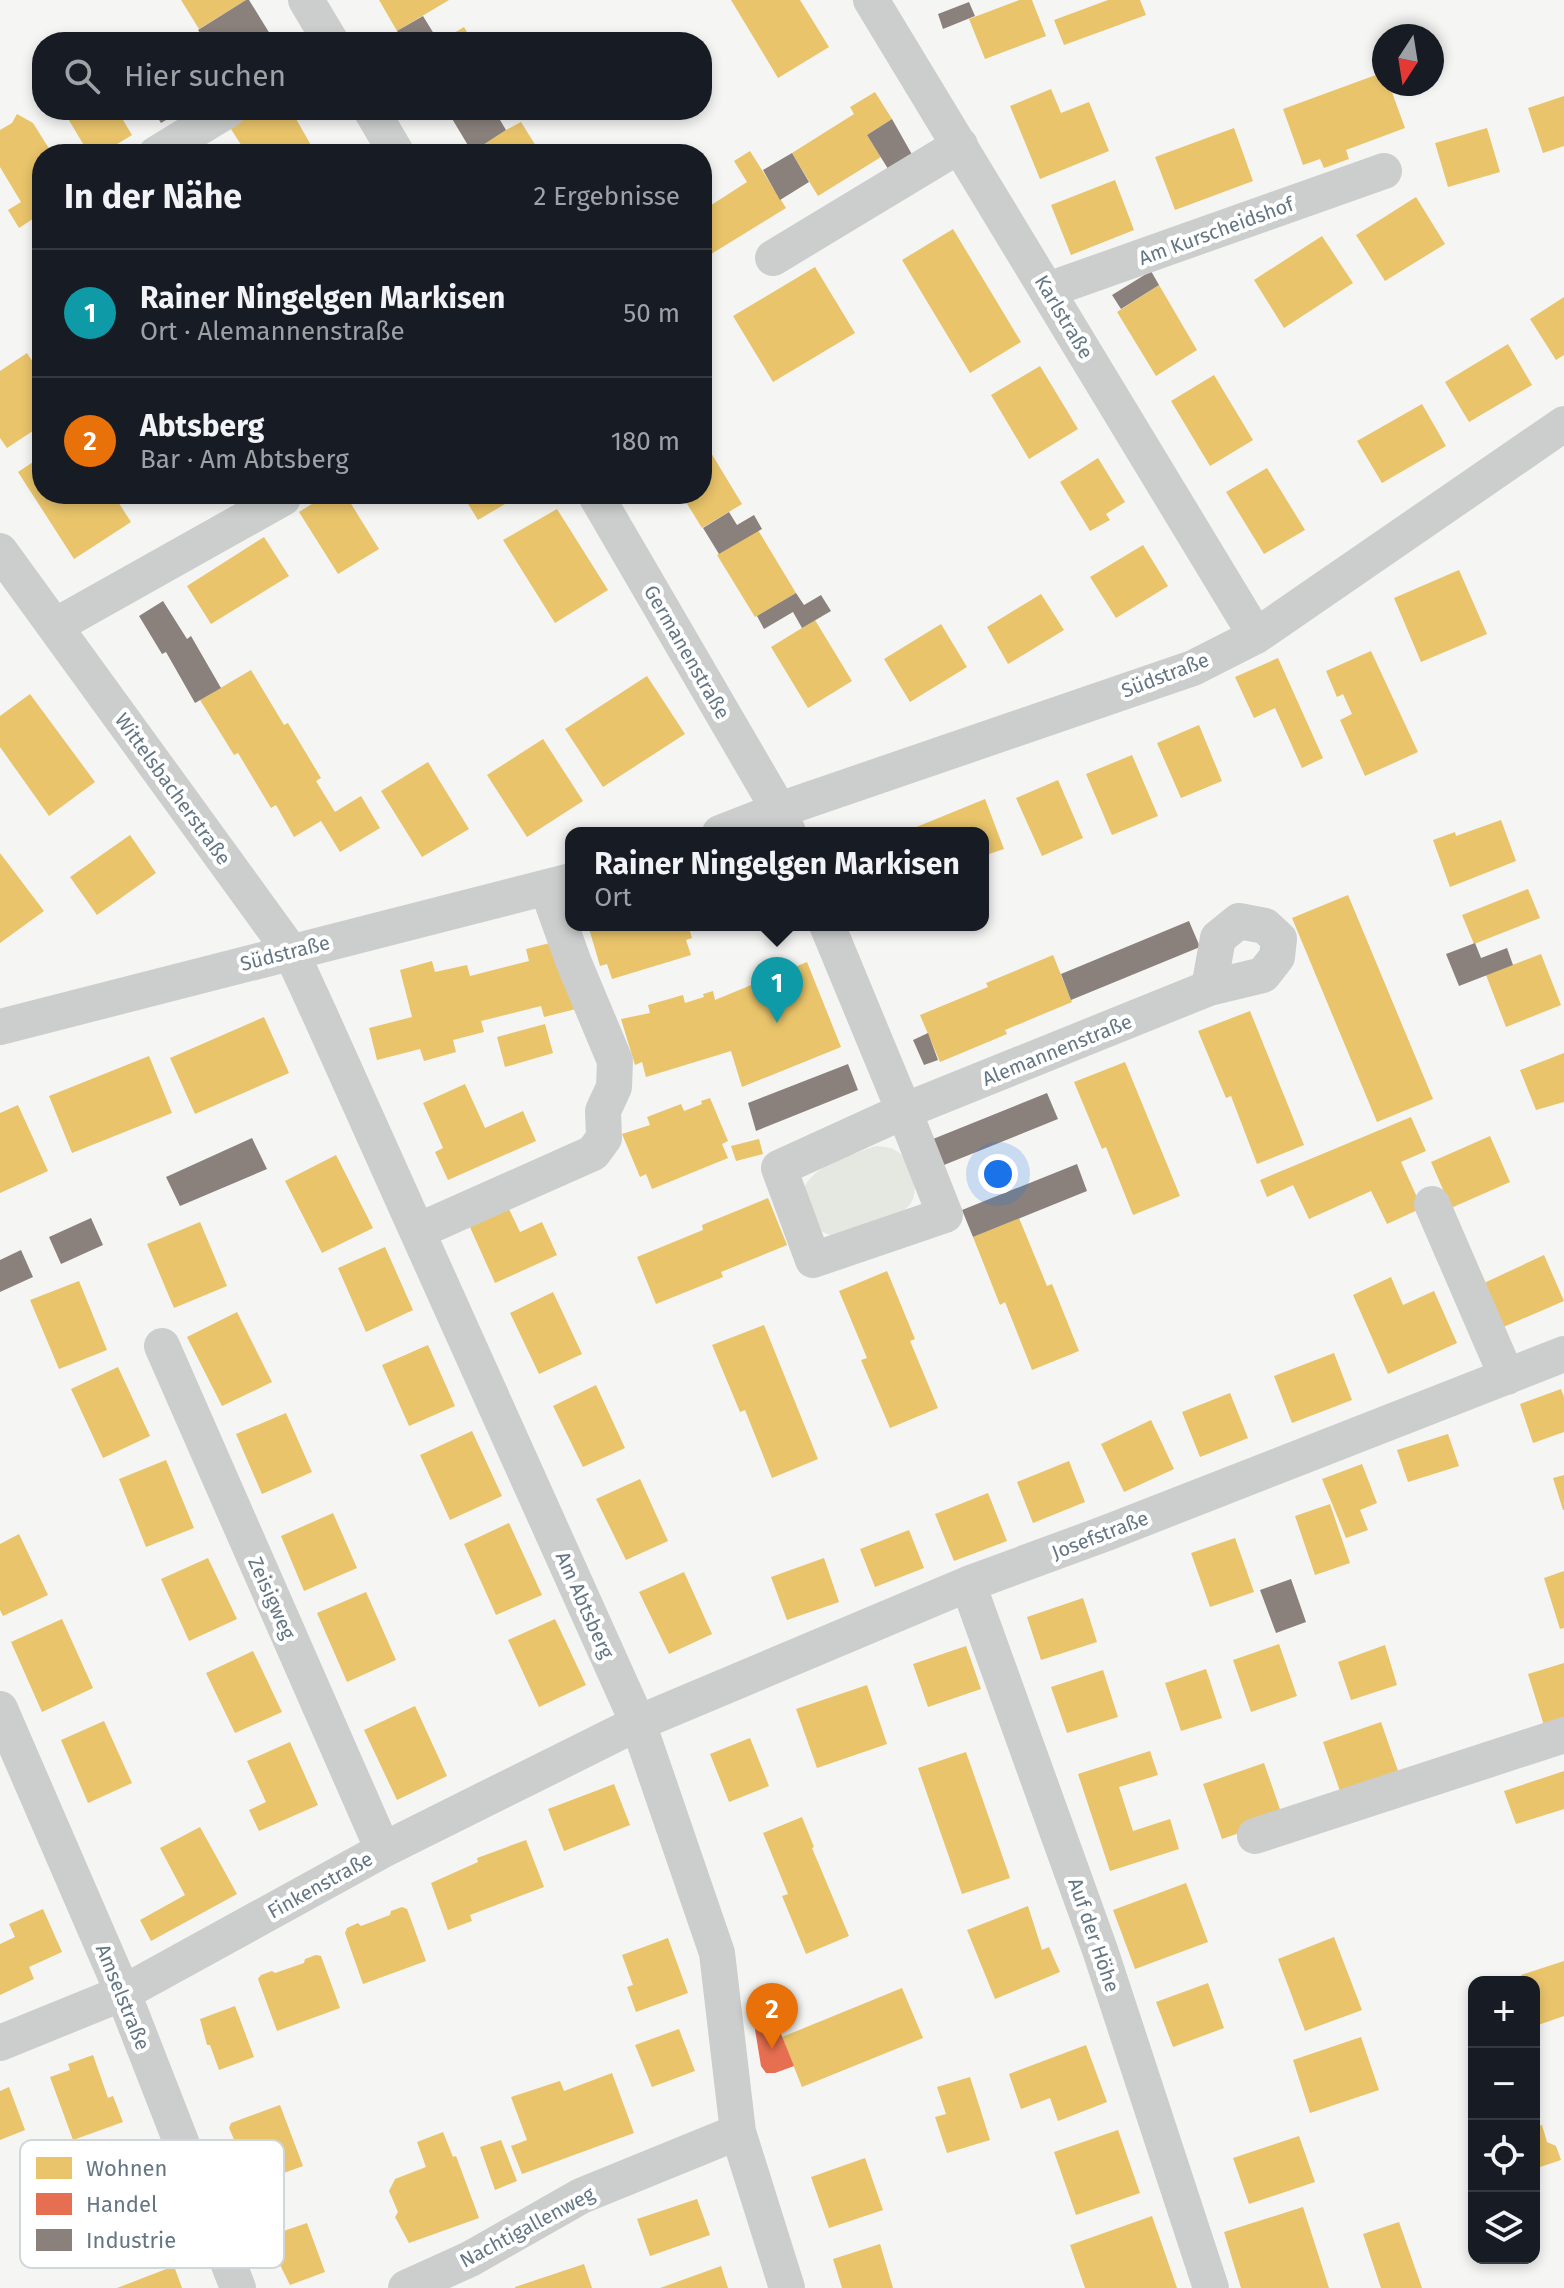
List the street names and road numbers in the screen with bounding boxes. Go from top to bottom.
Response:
street label: Am Kurscheidshof [1135,191,1298,270]
street label: Karlstraße [1030,271,1098,363]
street label: Germanenstraße [639,581,735,723]
street label: Südstraße [1118,647,1212,703]
street label: Wittelsbacherstraße [110,708,236,870]
street label: Südstraße [238,930,332,976]
street label: Alemannenstraße [979,1009,1135,1091]
street label: Josefstraße [1048,1506,1152,1564]
street label: Am Abtsberg [551,1548,619,1663]
street label: Zeisigweg [243,1553,301,1643]
street label: Finkenstraße [263,1846,377,1924]
street label: Auf der Höhe [1063,1875,1125,1995]
street label: Amselstraße [91,1941,155,2053]
street label: Nachtigallenweg [455,2181,599,2273]

